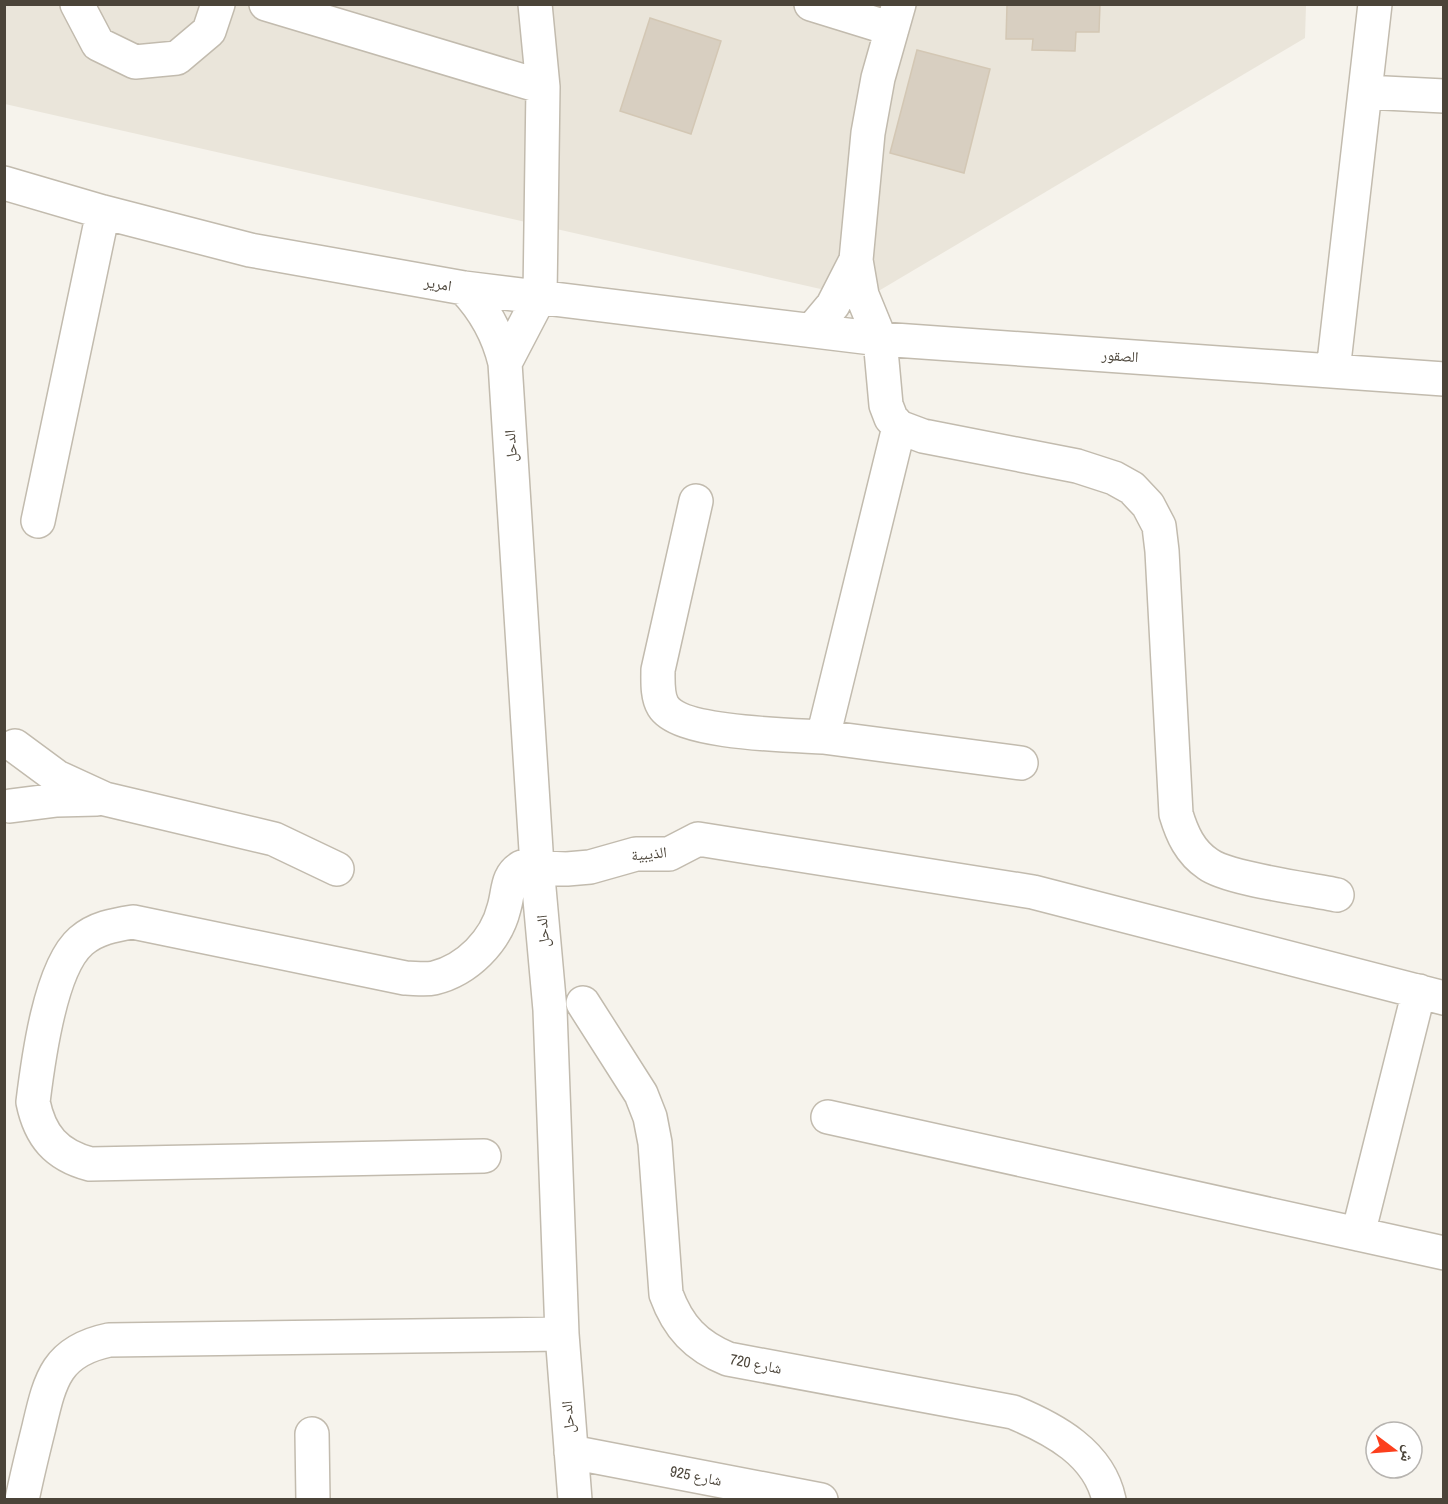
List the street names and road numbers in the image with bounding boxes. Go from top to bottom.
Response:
street label: امرير [422,271,453,296]
street label: الصقور [1100,344,1139,367]
street label: الدحل [499,429,522,463]
street label: الذيبية [630,841,668,866]
street label: الدحل [531,914,554,948]
street label: شارع 720 [728,1348,784,1379]
street label: الدحل [556,1400,579,1434]
street label: شارع 925 [668,1460,724,1491]

